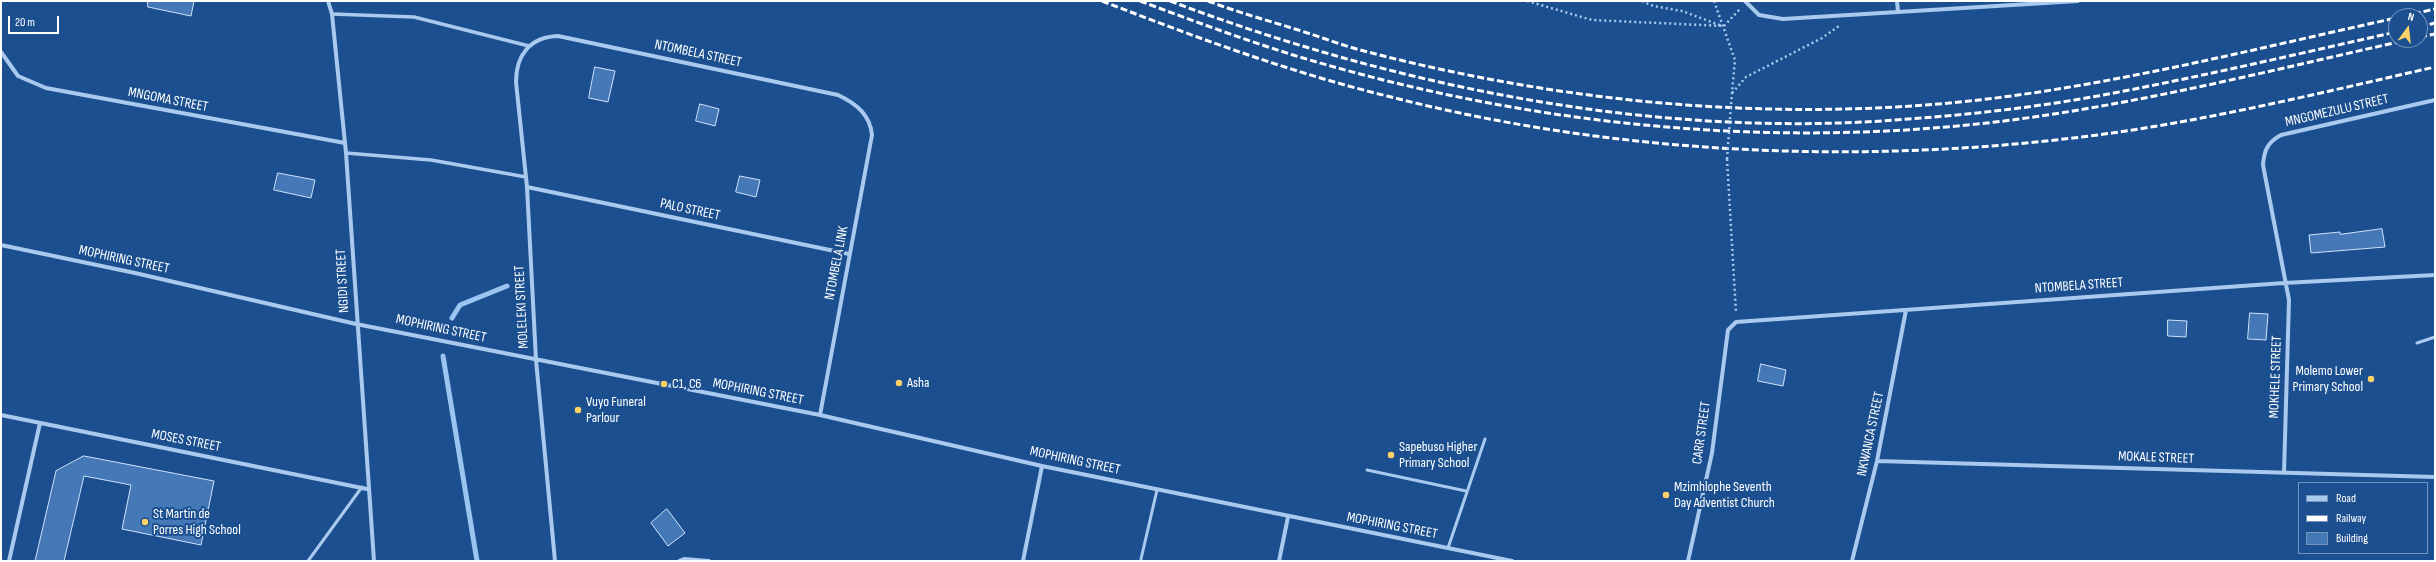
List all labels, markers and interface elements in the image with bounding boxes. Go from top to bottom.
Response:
scale bar [10,8,61,34]
north arrow [2388,8,2428,48]
text: N [2406,10,2415,24]
text: 20 m [15,15,35,30]
street label: NTOMBELA STREET [653,37,743,71]
street label: MNGOMA STREET [127,84,209,116]
street label: MNGOMEZULU STREET [2284,91,2390,131]
street label: PALO STREET [658,195,722,225]
street label: NTOMBELA LINK [822,225,852,301]
street label: MOPHIRING STREET [77,242,171,278]
street label: NGIDI STREET [333,249,353,313]
street label: MOLELEKI STREET [511,265,533,349]
street label: NTOMBELA STREET [2034,275,2124,297]
street label: MOPHIRING STREET [394,311,488,347]
street label: MOKHELE STREET [2266,335,2286,419]
place label: Molemo Lower Primary School [2293,363,2363,396]
marker: Molemo Lower Primary School [2366,374,2376,384]
street label: MOPHIRING STREET [711,375,805,409]
place label: Asha [907,375,929,391]
place label: C1, C6 [672,376,701,392]
marker: Asha [894,378,904,388]
marker: C1, C6 [659,379,669,389]
street label: NKWANCA STREET [1854,390,1888,478]
place label: Vuyo Funeral Parlour [586,394,646,426]
street label: CARR STREET [1689,401,1715,465]
marker: Vuyo Funeral Parlour [573,405,583,415]
street label: MOSES STREET [150,426,222,456]
place label: Sapebuso Higher Primary School [1399,439,1477,472]
street label: MOPHIRING STREET [1028,443,1122,479]
street label: MOKALE STREET [2118,448,2194,468]
marker: Sapebuso Higher Primary School [1386,450,1396,460]
place label: Mzimhlophe Seventh Day Adventist Church [1674,479,1775,512]
legend [2298,482,2428,554]
marker: Mzimhlophe Seventh Day Adventist Church [1661,490,1671,500]
text: Road [2336,491,2356,506]
place label: St Martin de Porres High School [153,506,241,538]
street label: MOPHIRING STREET [1345,509,1439,543]
text: Railway [2336,511,2366,526]
marker: St Martin de Porres High School [140,517,150,527]
text: Building [2336,531,2368,546]

